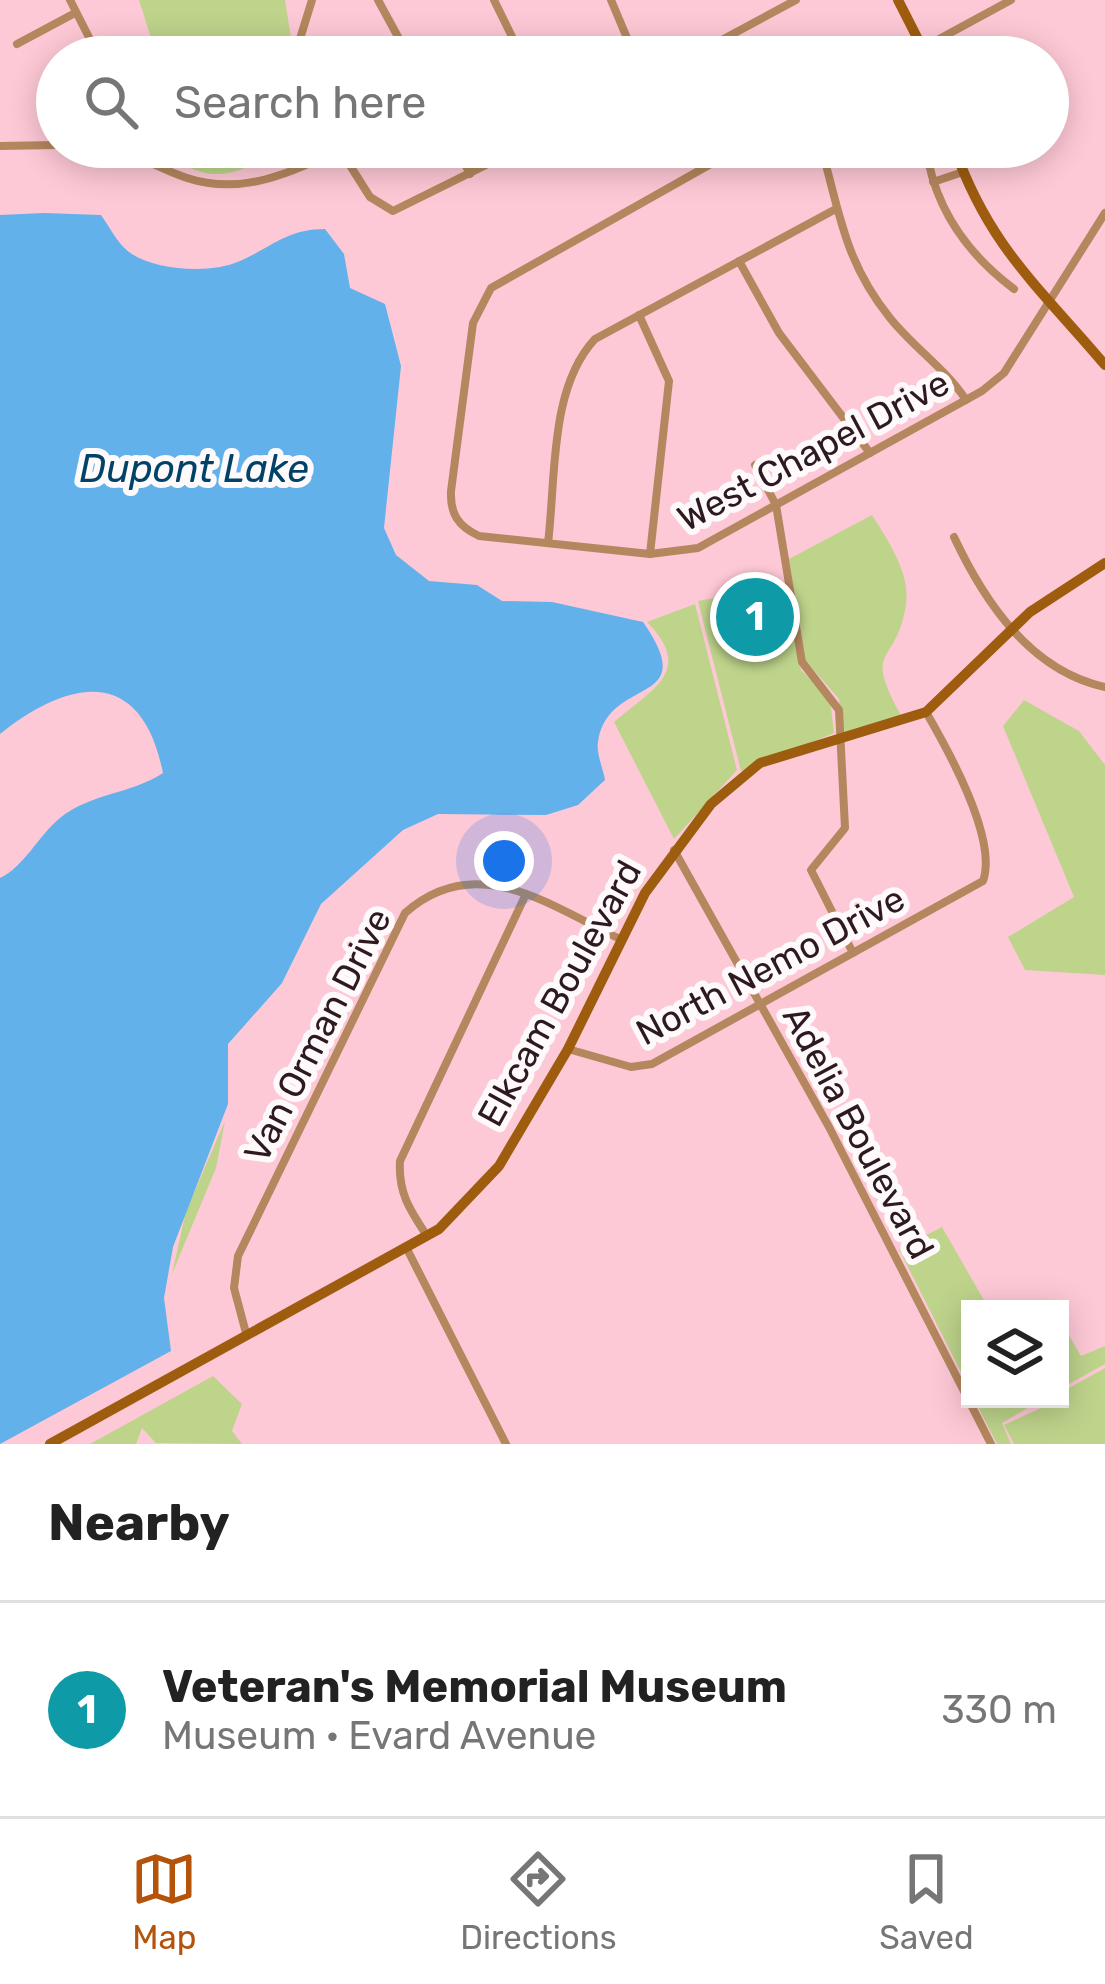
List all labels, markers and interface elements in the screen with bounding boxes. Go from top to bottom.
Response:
search box [36,36,1069,168]
icon: search [78,69,144,135]
text: Search here [174,76,426,129]
street label: West Chapel Drive [670,361,956,540]
water label: Dupont Lake [79,446,309,492]
pin: 1 [716,572,794,662]
your location [474,831,534,891]
street label: Elkcam Boulevard [469,853,650,1134]
street label: North Nemo Drive [629,877,912,1054]
street label: Van Orman Drive [235,901,400,1169]
street label: Adelia Boulevard [774,998,943,1266]
map controls [961,1300,1069,1408]
button: layers [961,1300,1069,1408]
text: Nearby [48,1492,230,1553]
text: Veteran's Memorial Museum [162,1660,787,1713]
text: 1 [77,1687,97,1733]
text: 330 m [941,1687,1057,1733]
text: Museum · Evard Avenue [162,1713,596,1759]
tab: Map [131,1846,197,1957]
tab: Directions [460,1846,617,1957]
tab: Saved [879,1846,974,1957]

